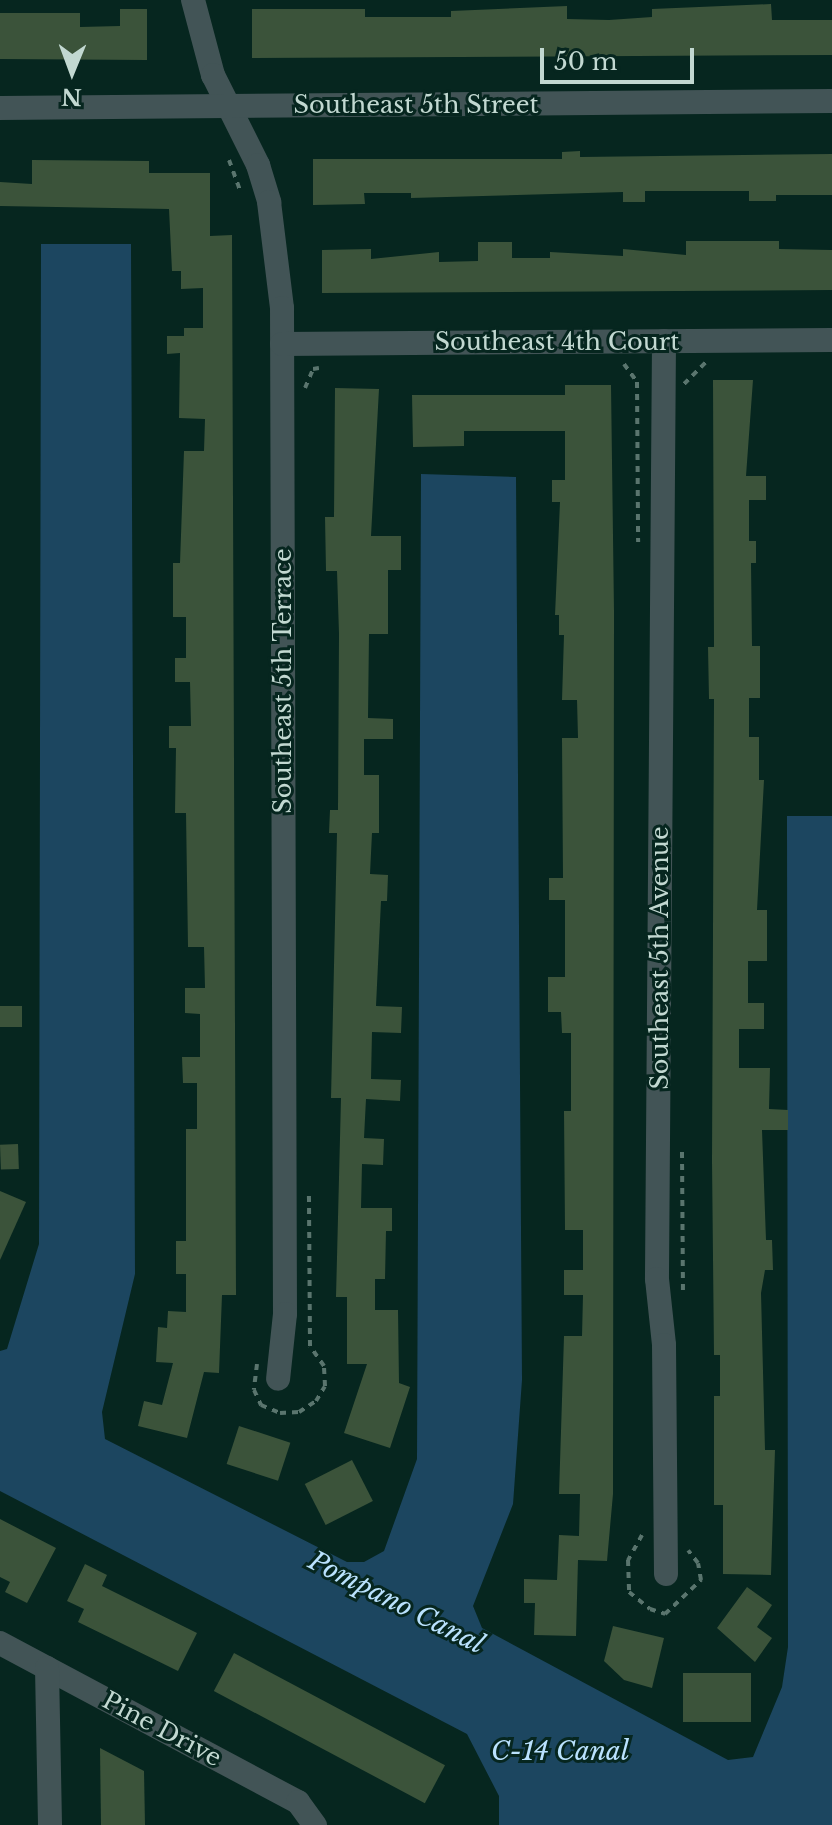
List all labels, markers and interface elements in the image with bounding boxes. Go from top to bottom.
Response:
north arrow [32,32,112,112]
scale bar [544,32,698,82]
text: 50 m [554,47,617,76]
text: N [61,83,82,110]
street label: Southeast 5th Street [293,91,539,119]
street label: Southeast 4th Court [435,328,679,356]
street label: Southeast 5th Terrace [269,548,297,814]
street label: Southeast 5th Avenue [646,826,674,1090]
water label: Pompano Canal [303,1545,489,1661]
street label: Pine Drive [98,1686,226,1772]
water label: C-14 Canal [491,1736,629,1768]

